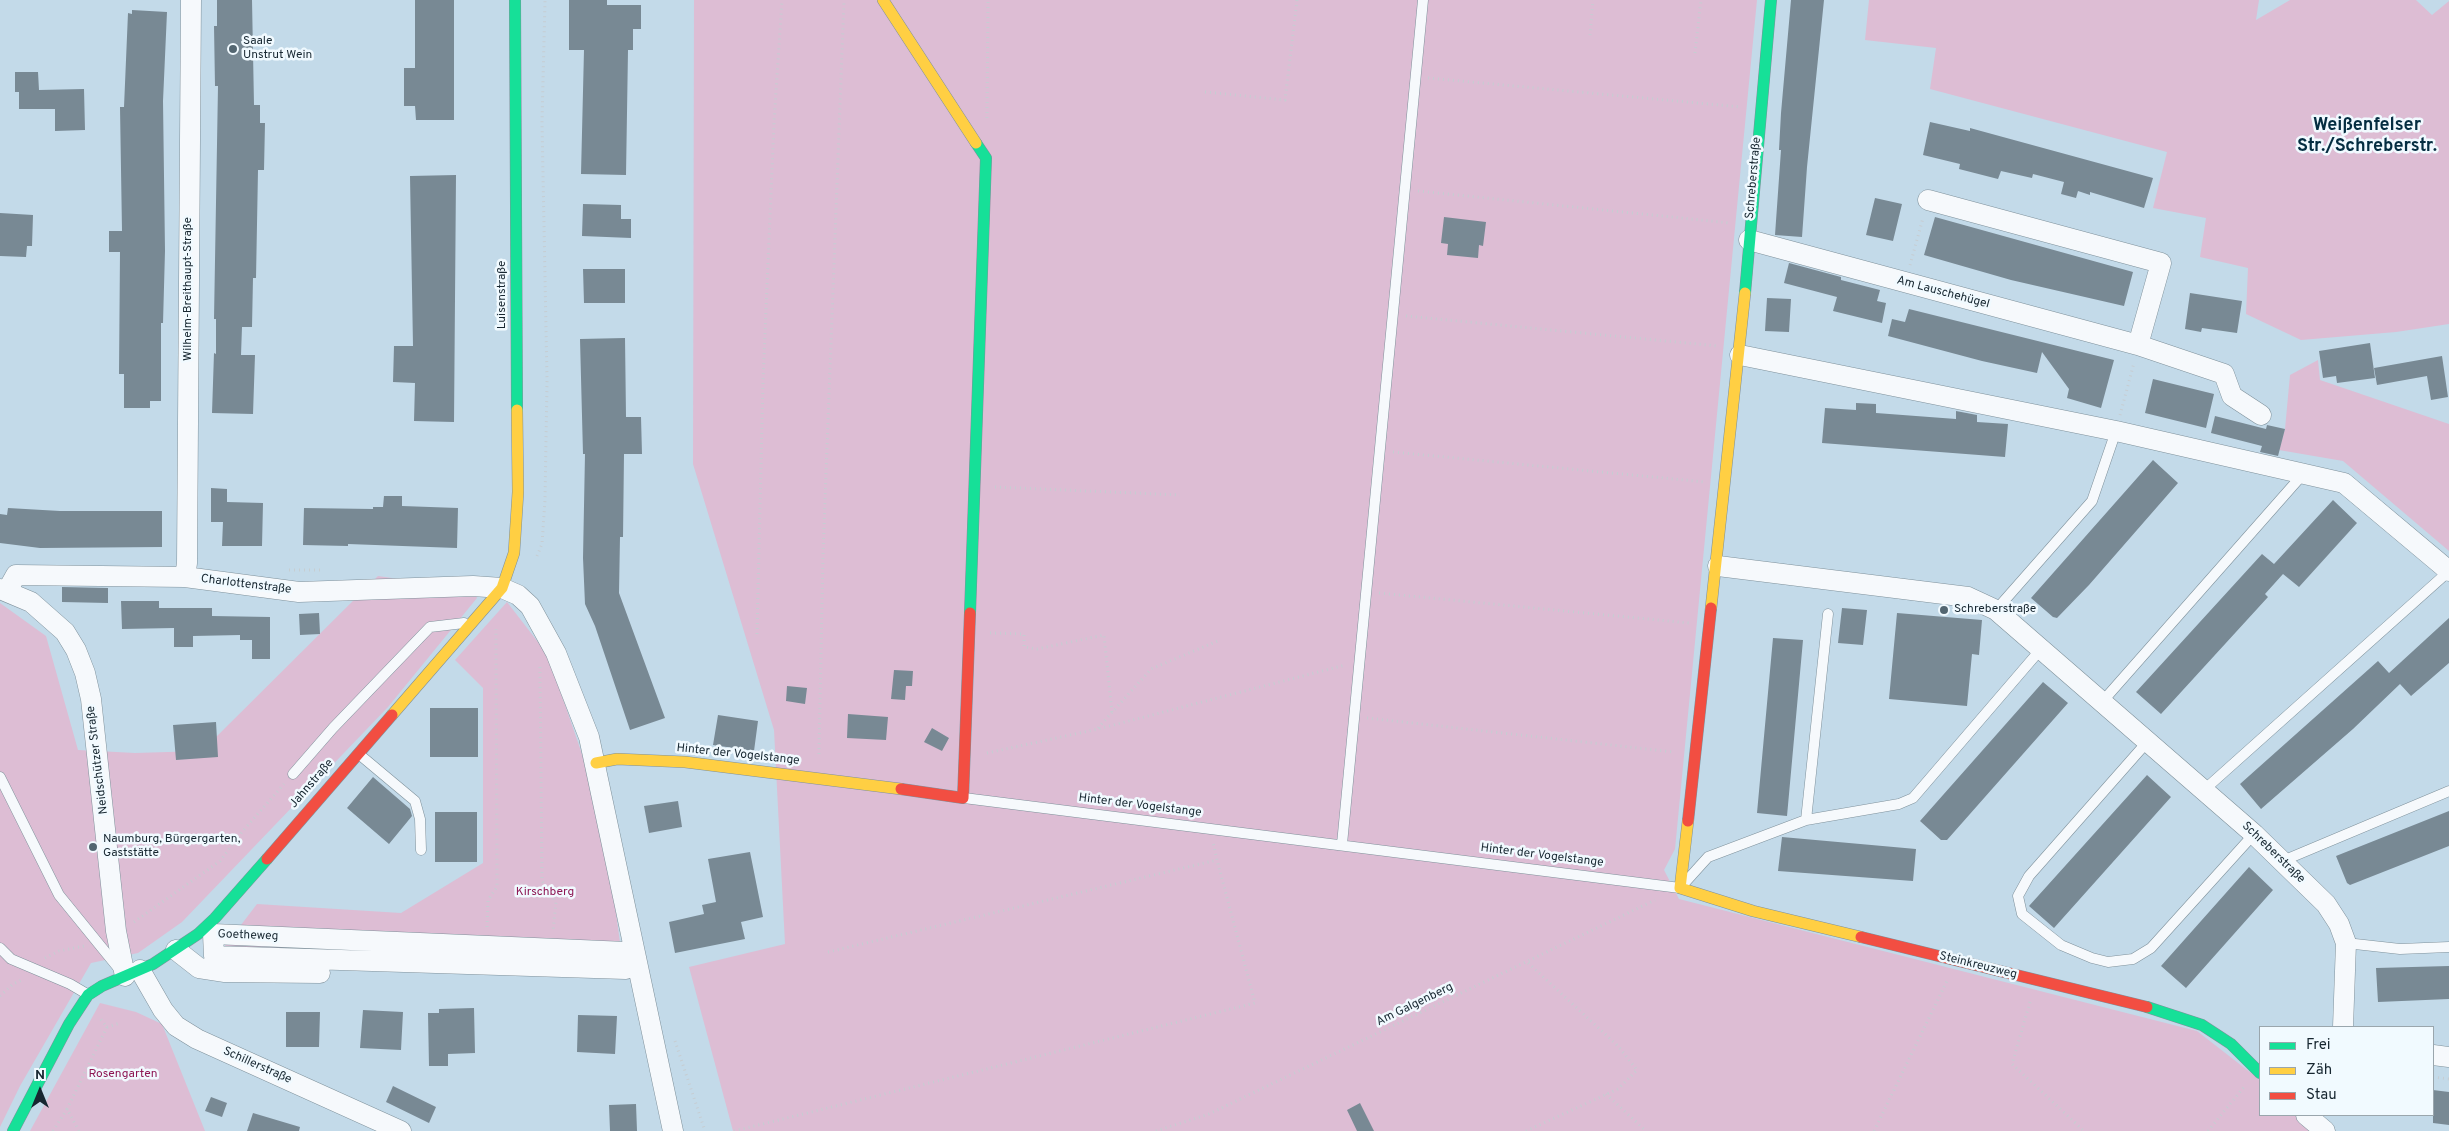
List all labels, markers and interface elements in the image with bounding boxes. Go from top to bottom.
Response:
place label: Saale Unstrut Wein [243,35,312,63]
marker: Saale Unstrut Wein [227,43,239,55]
district label: Weißenfelser Str./Schreberstr. [2297,115,2437,158]
street label: Schreberstraße [1743,136,1765,220]
street label: Wilhelm-Breithaupt-Straße [182,217,196,361]
street label: Luisenstraße [496,261,510,329]
street label: Am Lauschehügel [1895,274,1991,312]
street label: Charlottenstraße [200,572,292,598]
place label: Schreberstraße [1954,603,2036,617]
marker: Schreberstraße [1938,604,1950,616]
street label: Neidschützer Straße [84,705,112,815]
street label: Hinter der Vogelstange [676,741,800,769]
street label: Jahnstraße [287,757,337,811]
street label: Hinter der Vogelstange [1078,791,1202,821]
street label: Schreberstraße [2238,819,2308,887]
place label: Naumburg, Bürgergarten, Gaststätte [103,833,240,861]
marker: Naumburg, Bürgergarten, Gaststätte [87,841,99,853]
street label: Hinter der Vogelstange [1480,841,1604,871]
park label: Kirschberg [516,886,574,900]
street label: Goetheweg [217,928,279,944]
street label: Steinkreuzweg [1938,949,2018,983]
street label: Am Galgenberg [1374,980,1456,1030]
legend [2259,1026,2434,1116]
text: Frei [2306,1036,2331,1055]
street label: Schillerstraße [220,1044,294,1088]
text: Zäh [2306,1061,2332,1080]
north arrow [15,1066,65,1116]
text: N [35,1067,45,1084]
park label: Rosengarten [88,1068,158,1082]
text: Stau [2306,1086,2337,1105]

